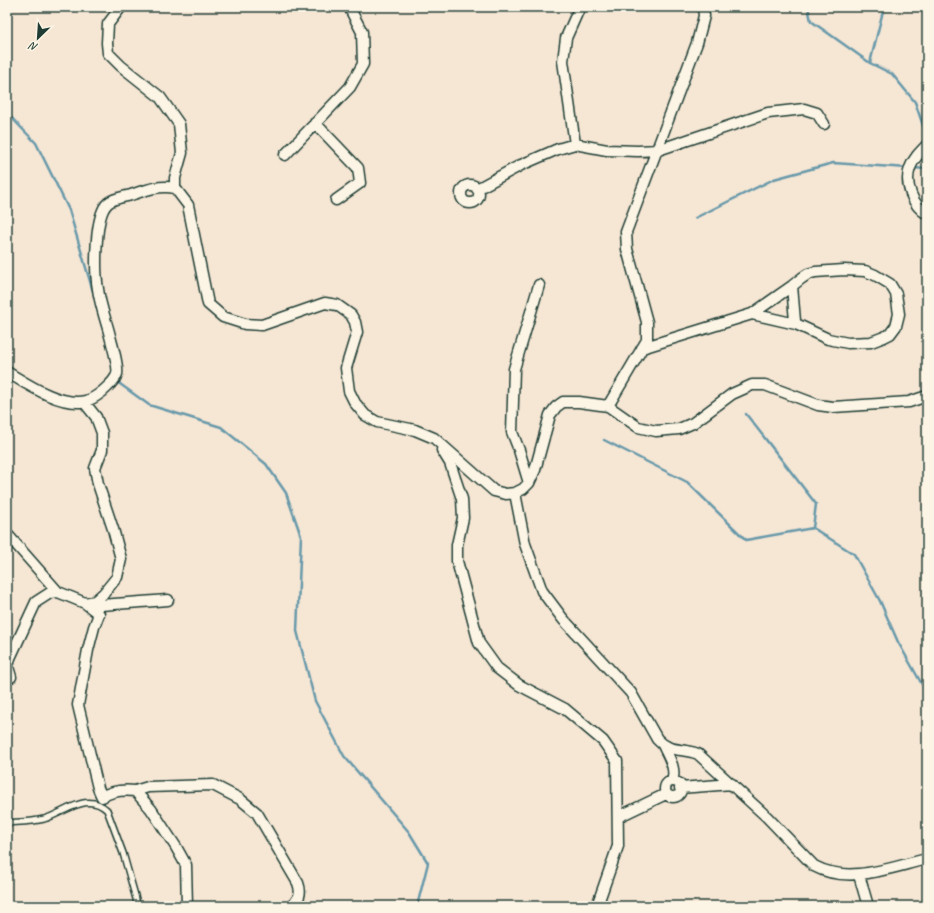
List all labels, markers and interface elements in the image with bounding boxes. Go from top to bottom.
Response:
north arrow [18,18,58,58]
text: N [26,38,40,55]

